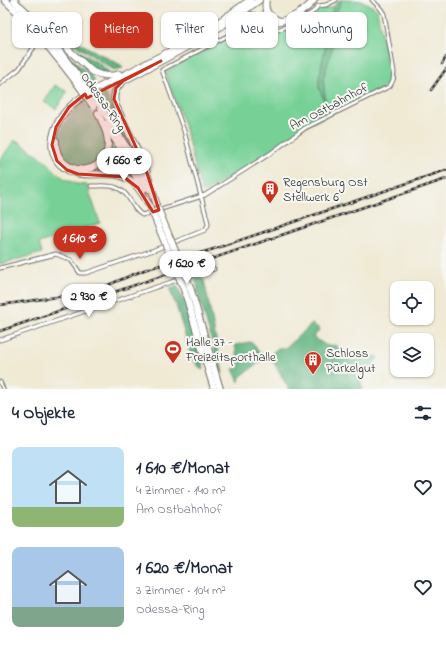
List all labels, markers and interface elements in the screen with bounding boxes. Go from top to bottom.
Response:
chip: Kaufen [12,12,82,48]
chip: Mieten [90,12,153,48]
chip: Filter [161,12,218,48]
chip: Neu [226,12,278,48]
chip: Wohnung [286,12,367,48]
street label: Odessa-Ring [75,68,131,136]
street label: Am Ostbahnhof [286,78,372,136]
pin: 1 660 € [87,148,161,182]
text: 1 660 € [106,151,142,170]
place label: Regensburg Ost Stellwerk 6 [283,173,368,207]
building icon: Regensburg Ost Stellwerk 6 [260,179,280,204]
pin: 1 610 € [43,226,117,260]
text: 1 610 € [62,229,98,248]
pin: 1 620 € [150,251,224,285]
text: 1 620 € [168,254,206,273]
map controls [390,281,434,377]
button: locate [390,281,434,325]
pin: 2 930 € [52,284,126,318]
text: 2 930 € [71,287,107,306]
place label: Halle 37 - Freizeitsporthalle [185,333,276,367]
button: layers [390,333,434,377]
sports icon: Halle 37 - Freizeitsporthalle [163,339,183,364]
place label: Schloss Pürkelgut [326,344,376,379]
building icon: Schloss Pürkelgut [303,350,323,375]
text: 4 Objekte [12,401,75,426]
icon: filters [412,402,434,424]
text: 1 610 €/Monat [136,456,230,481]
icon: home [44,463,92,511]
icon: heart [412,476,434,498]
text: 4 Zimmer · 140 m² [136,481,226,500]
text: Am Ostbahnhof [136,500,222,519]
text: 1 620 €/Monat [136,556,233,581]
icon: home [44,563,92,611]
icon: heart [412,576,434,598]
text: 3 Zimmer · 104 m² [136,581,226,600]
text: Odessa-Ring [136,600,205,619]

